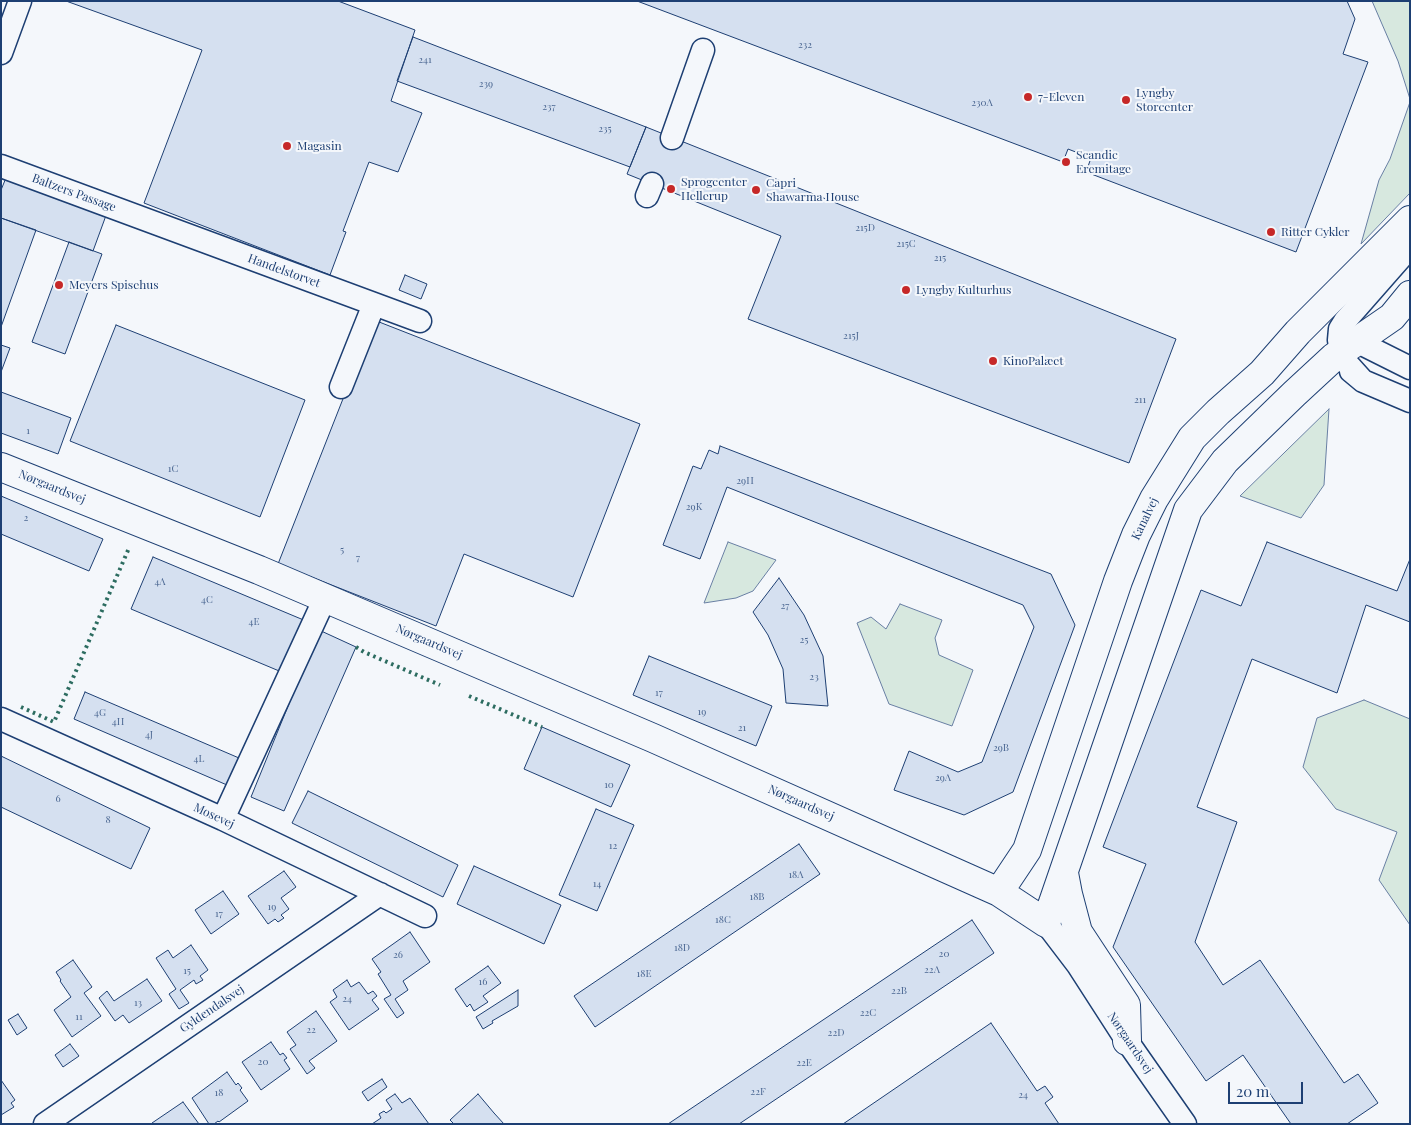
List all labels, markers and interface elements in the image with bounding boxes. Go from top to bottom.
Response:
house number: 232 [798,39,812,51]
house number: 241 [418,54,432,66]
house number: 239 [479,78,493,90]
place label: Lyngby Storcenter [1136,86,1193,114]
place label: 7-Eleven [1038,90,1084,104]
marker: 7-Eleven [1022,91,1034,103]
marker: Lyngby Storcenter [1120,94,1132,106]
house number: 230A [971,97,993,109]
house number: 237 [542,101,556,113]
house number: 235 [598,123,612,135]
place label: Magasin [297,139,342,153]
marker: Magasin [281,140,293,152]
place label: Scandic Eremitage [1076,148,1131,176]
marker: Scandic Eremitage [1060,156,1072,168]
street label: Baltzers Passage [30,171,118,215]
place label: Sprogcenter Hellerup [681,175,747,203]
place label: Capri Shawarma House [766,176,859,204]
marker: Sprogcenter Hellerup [665,183,677,195]
marker: Capri Shawarma House [750,184,762,196]
house number: 215D [855,222,875,234]
place label: Ritter Cykler [1281,225,1350,239]
marker: Ritter Cykler [1265,226,1277,238]
house number: 215C [896,238,916,250]
street label: Handelstorvet [246,251,322,291]
house number: 215 [934,252,946,264]
place label: Meyers Spisehus [69,278,159,292]
marker: Meyers Spisehus [53,279,65,291]
place label: Lyngby Kulturhus [916,283,1011,297]
marker: Lyngby Kulturhus [900,284,912,296]
house number: 215J [843,330,859,342]
place label: KinoPalæet [1003,354,1064,368]
marker: KinoPalæet [987,355,999,367]
house number: 211 [1134,394,1146,406]
house number: 1 [26,425,30,437]
house number: 1C [168,463,178,475]
street label: Nørgaardsvej [16,467,88,507]
house number: 29H [736,475,754,487]
street label: Kanalvej [1129,495,1161,543]
house number: 29K [686,501,702,513]
house number: 2 [24,512,28,524]
house number: 5 [340,544,344,556]
house number: 7 [356,552,360,564]
house number: 4A [154,576,166,588]
house number: 4C [201,594,213,606]
house number: 27 [781,600,789,612]
house number: 4E [248,616,260,628]
street label: Nørgaardsvej [394,622,464,662]
house number: 25 [800,634,808,646]
house number: 23 [809,671,819,683]
house number: 17 [655,687,663,699]
house number: 19 [698,706,706,718]
house number: 4G [94,707,106,719]
house number: 4H [112,716,124,728]
house number: 21 [738,722,746,734]
house number: 4J [145,729,153,741]
house number: 29B [993,742,1009,754]
house number: 4L [194,753,204,765]
house number: 29A [935,772,951,784]
house number: 10 [604,779,614,791]
street label: Nørgaardsvej [766,782,836,824]
house number: 6 [55,793,61,805]
street label: Mosevej [191,800,237,832]
house number: 8 [105,814,111,826]
house number: 12 [609,840,617,852]
house number: 18A [788,869,804,881]
house number: 14 [593,878,601,890]
house number: 18B [749,891,765,903]
house number: 19 [268,901,276,913]
house number: 17 [215,908,223,920]
house number: 18C [715,914,731,926]
house number: 18D [674,942,690,954]
house number: 20 [939,948,949,960]
house number: 26 [393,949,403,961]
house number: 22A [924,964,940,976]
house number: 15 [183,965,191,977]
house number: 18E [637,968,651,980]
house number: 16 [479,976,487,988]
street label: Gyldendalsvej [177,982,247,1036]
house number: 22B [891,985,907,997]
house number: 24 [342,993,352,1005]
house number: 13 [134,997,142,1009]
house number: 22C [860,1007,876,1019]
street label: Nørgaardsvej [1104,1010,1156,1076]
house number: 11 [75,1011,83,1023]
house number: 22 [306,1024,316,1036]
house number: 22D [828,1027,844,1039]
house number: 20 [258,1056,268,1068]
house number: 22E [796,1057,812,1069]
scale bar [1231,1072,1306,1104]
text: 20 m [1236,1081,1269,1101]
house number: 22F [750,1086,766,1098]
house number: 18 [215,1087,223,1099]
house number: 24 [1018,1089,1028,1101]

